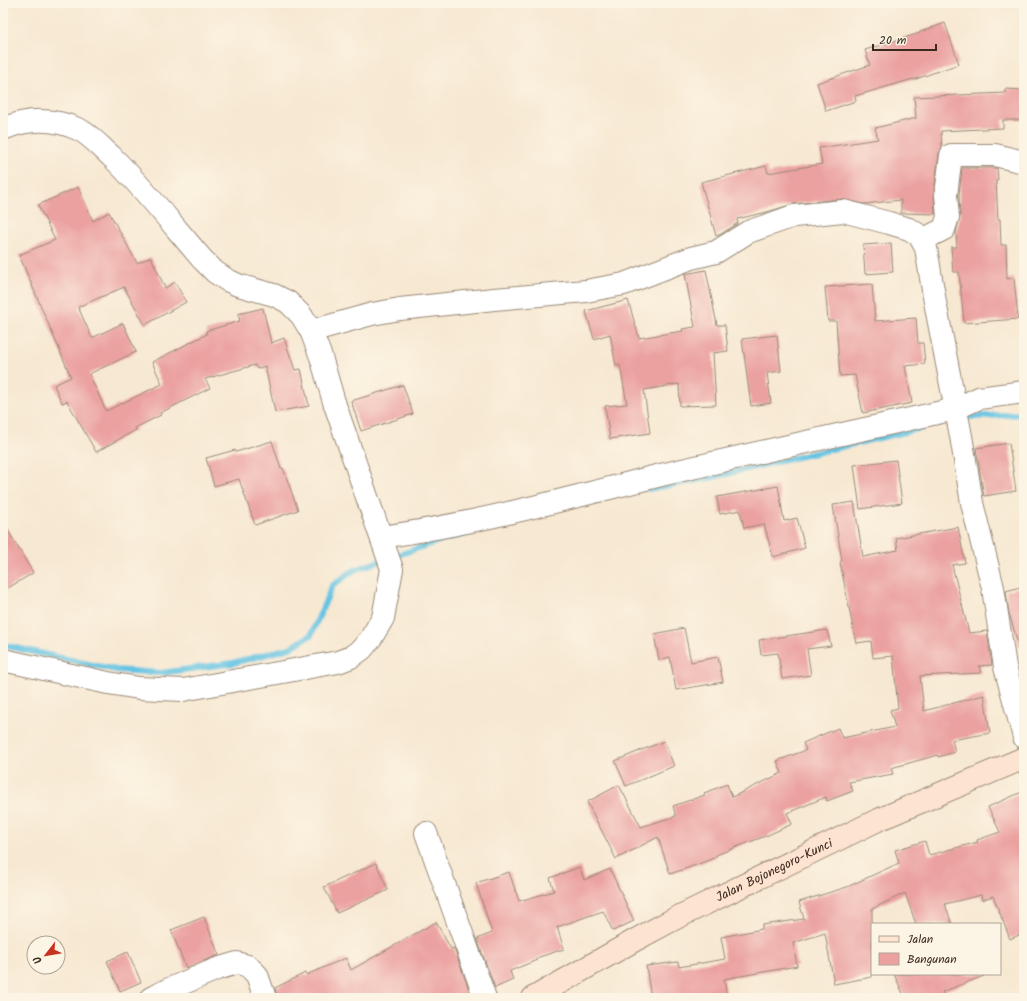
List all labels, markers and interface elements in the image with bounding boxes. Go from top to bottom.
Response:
scale bar [873,26,936,52]
text: 20 m [879,31,907,50]
street label: Jalan Bojonegoro-Kunci [712,833,837,908]
legend [871,923,1001,975]
text: Jalan [907,930,933,949]
north arrow [26,935,66,975]
text: Bangunan [907,950,957,969]
text: U [29,952,48,967]

